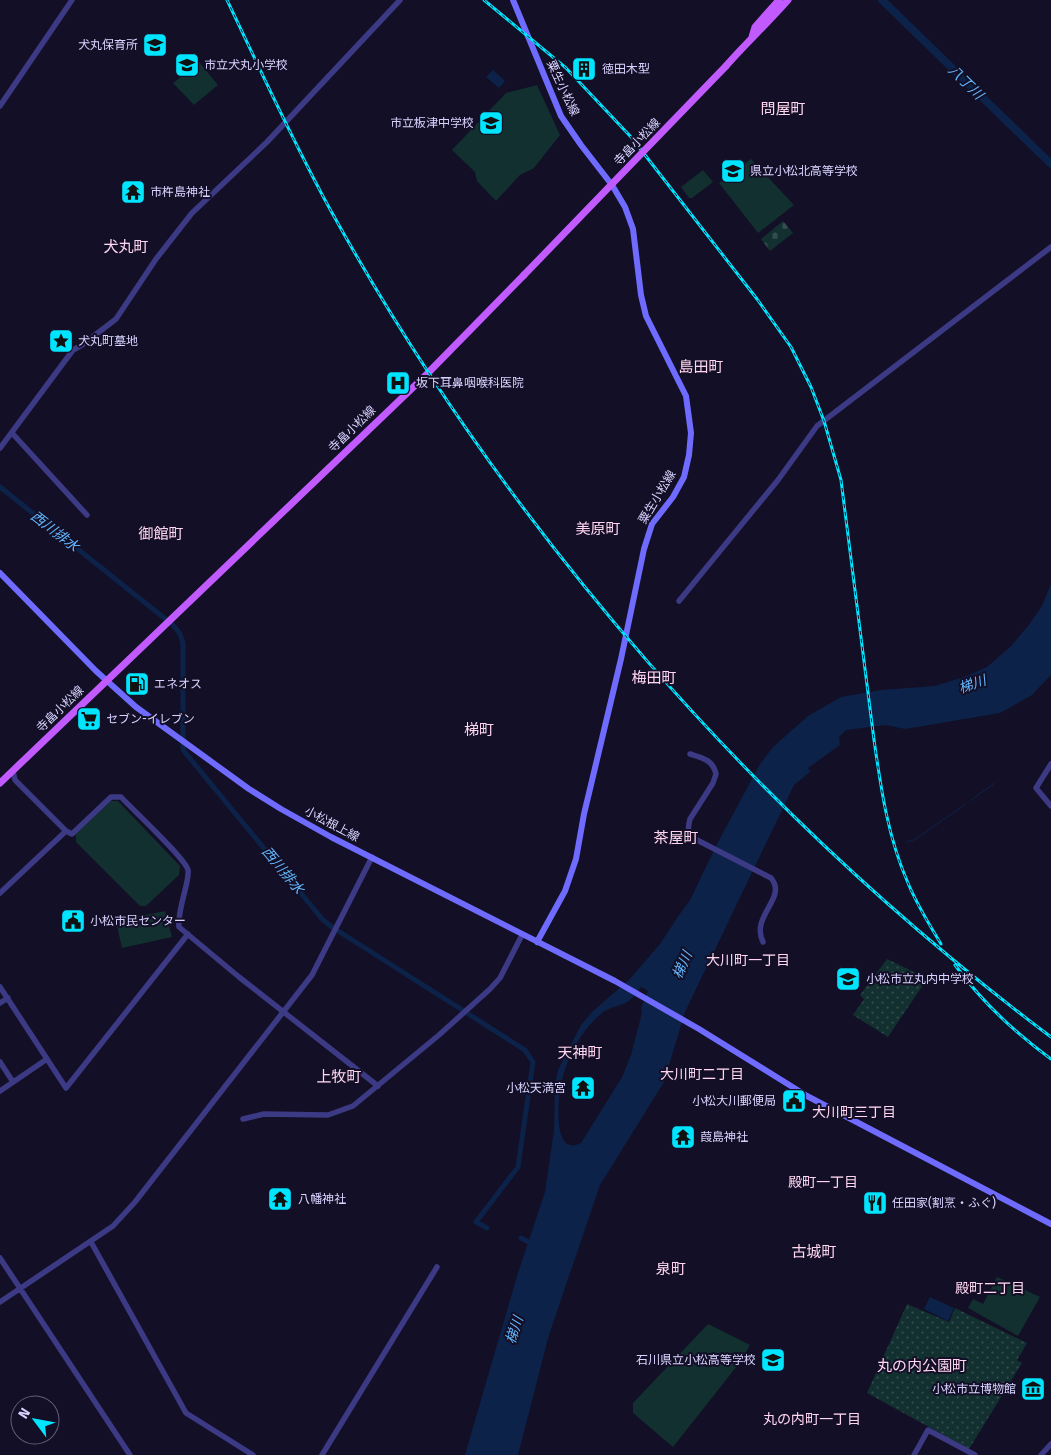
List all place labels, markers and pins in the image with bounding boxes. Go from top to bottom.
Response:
school or university icon: 犬丸保育所 [142,32,168,58]
place label: 犬丸保育所 [78,38,138,52]
school or university icon: 市立犬丸小学校 [174,52,200,78]
building icon: 徳田木型 [571,56,597,82]
place label: 市立犬丸小学校 [204,58,288,72]
place label: 徳田木型 [602,62,650,76]
school or university icon: 市立板津中学校 [478,110,504,136]
place label: 市立板津中学校 [390,116,474,130]
school or university icon: 県立小松北高等学校 [720,158,746,184]
place label: 県立小松北高等学校 [750,164,858,178]
temple icon: 市杵島神社 [120,179,146,205]
place label: 市杵島神社 [150,185,210,199]
place icon: 犬丸町墓地 [48,328,74,354]
place label: 犬丸町墓地 [78,334,138,348]
hospital icon: 坂下耳鼻咽喉科医院 [385,370,411,396]
place label: 坂下耳鼻咽喉科医院 [416,376,524,390]
fuel station icon: エネオス [124,671,150,697]
place label: エネオス [154,677,202,691]
supermarket icon: セブン-イレブン [76,706,102,732]
place label: セブン-イレブン [106,712,195,726]
public building icon: 小松市民センター [60,908,86,934]
place label: 小松市民センター [90,914,186,928]
school or university icon: 小松市立丸内中学校 [835,966,861,992]
place label: 小松市立丸内中学校 [866,972,974,986]
temple icon: 小松天満宮 [570,1075,596,1101]
place label: 小松天満宮 [506,1081,566,1095]
public building icon: 小松大川郵便局 [781,1088,807,1114]
place label: 小松大川郵便局 [692,1094,776,1108]
temple icon: 葭島神社 [670,1124,696,1150]
place label: 葭島神社 [700,1130,748,1144]
temple icon: 八幡神社 [267,1186,293,1212]
restaurant icon: 任田家(割烹・ふぐ) [862,1190,888,1216]
place label: 八幡神社 [298,1192,346,1206]
place label: 任田家(割烹・ふぐ) [892,1196,996,1210]
school or university icon: 石川県立小松高等学校 [760,1347,786,1373]
place label: 石川県立小松高等学校 [636,1353,756,1367]
museum icon: 小松市立博物館 [1020,1376,1046,1402]
place label: 小松市立博物館 [932,1382,1016,1396]

